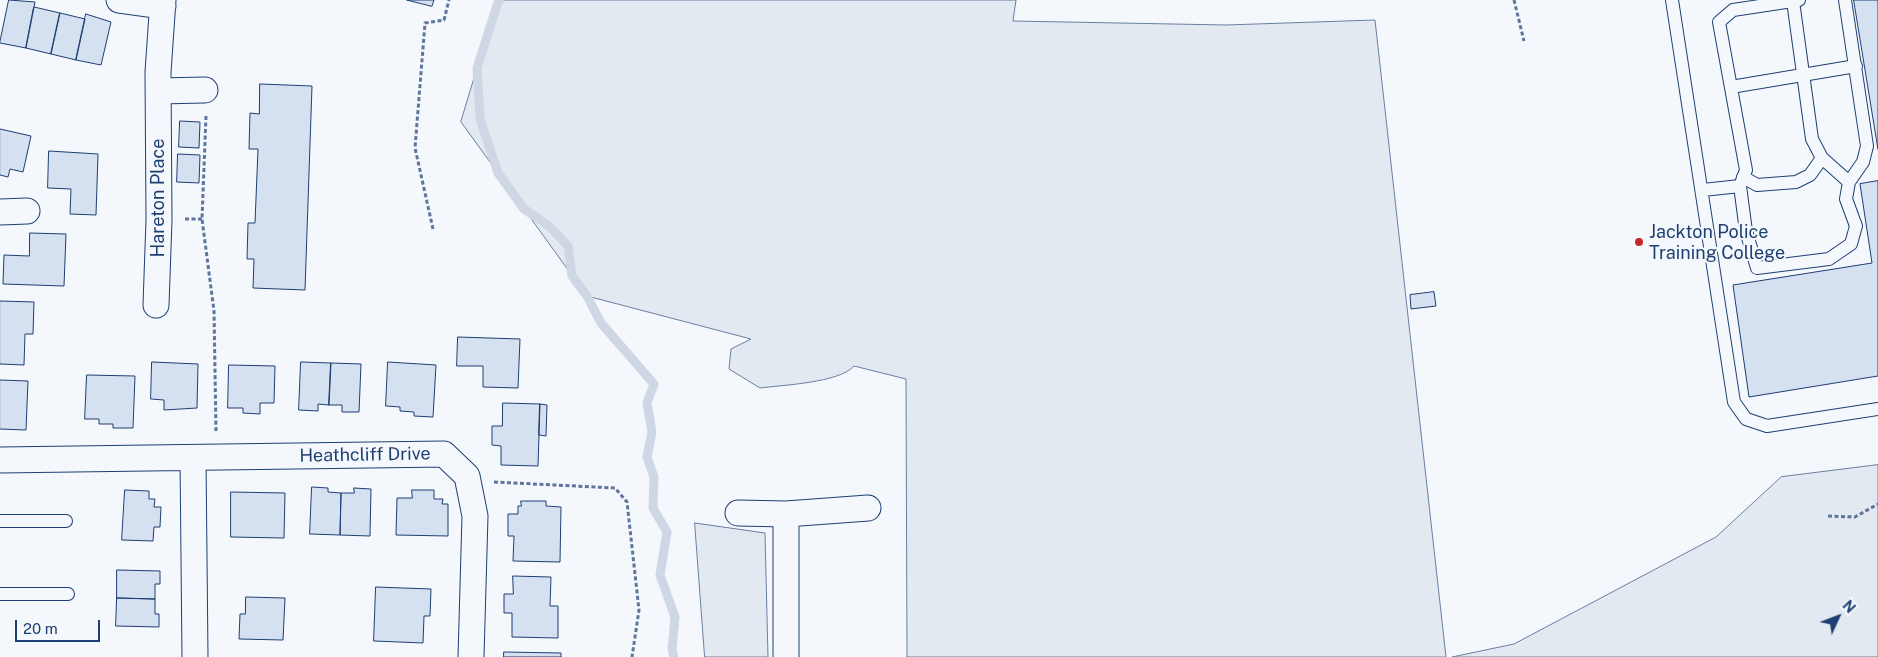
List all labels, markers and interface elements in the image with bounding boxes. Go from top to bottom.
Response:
street label: Hareton Place [147,139,169,257]
place label: Jackton Police Training College [1649,221,1785,264]
marker: Jackton Police Training College [1633,236,1645,248]
street label: Heathcliff Drive [299,443,431,467]
north arrow [1813,592,1863,642]
text: N [1839,597,1859,616]
scale bar [18,610,102,642]
text: 20 m [23,620,58,637]

